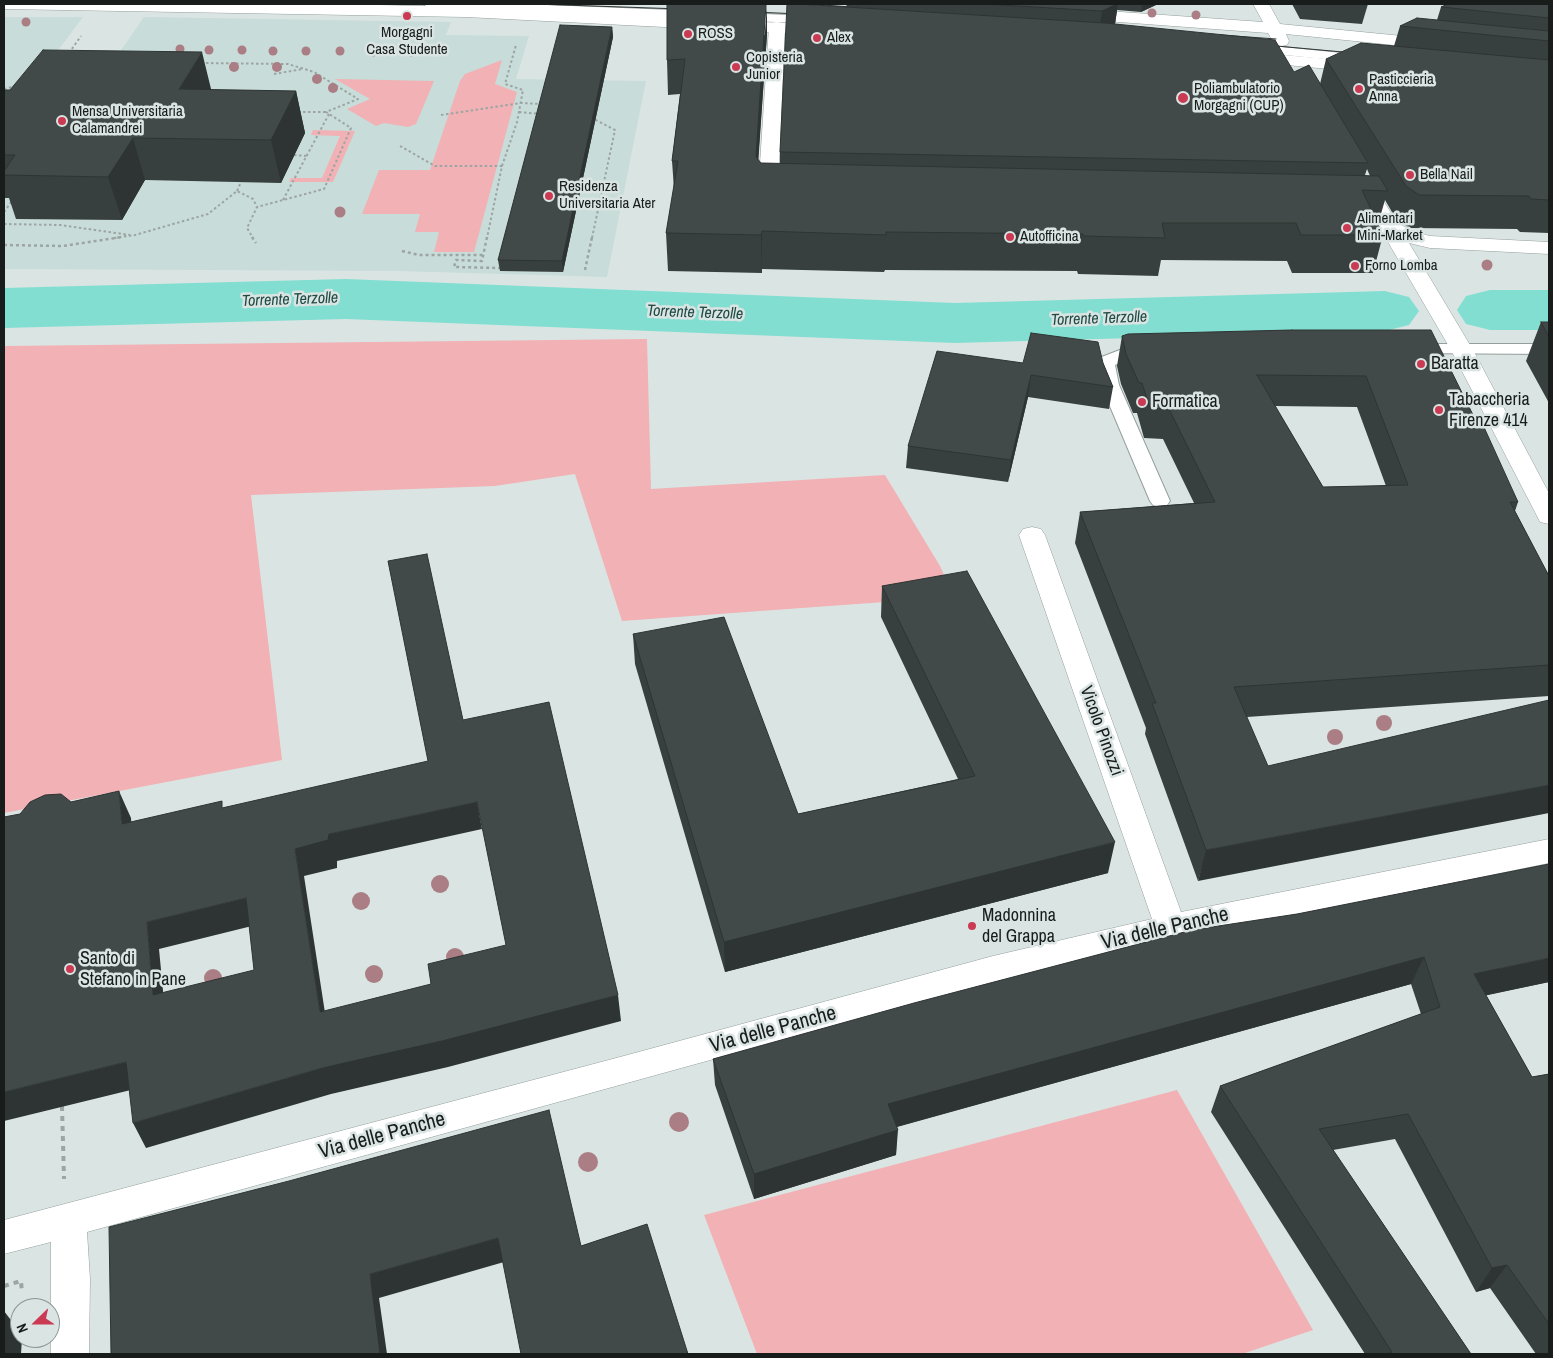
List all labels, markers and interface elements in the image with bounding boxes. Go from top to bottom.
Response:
marker: Morgagni Casa Studente [401,10,413,22]
place label: Morgagni Casa Studente [366,24,448,59]
place label: ROSS [698,25,733,43]
marker: ROSS [682,28,694,40]
place label: Alex [827,29,851,47]
marker: Alex [811,32,823,44]
place label: Copisteria Junior [746,49,803,84]
marker: Copisteria Junior [730,61,742,73]
place label: Pasticcieria Anna [1369,71,1434,106]
place label: Poliambulatorio Morgagni (CUP) [1194,80,1284,115]
marker: Pasticcieria Anna [1353,83,1365,95]
marker: Poliambulatorio Morgagni (CUP) [1176,91,1190,105]
place label: Mensa Universitaria Calamandrei [72,103,183,138]
marker: Mensa Universitaria Calamandrei [56,115,68,127]
place label: Bella Nail [1420,166,1473,184]
marker: Bella Nail [1404,169,1416,181]
place label: Residenza Universitaria Ater [559,178,655,213]
marker: Residenza Universitaria Ater [543,190,555,202]
place label: Alimentari Mini-Market [1357,210,1423,245]
marker: Alimentari Mini-Market [1341,222,1353,234]
place label: Autofficina [1020,228,1079,246]
marker: Autofficina [1004,231,1016,243]
place label: Forno Lomba [1365,257,1438,275]
marker: Forno Lomba [1349,260,1361,272]
water label: Torrente Terzolle [242,289,338,311]
water label: Torrente Terzolle [647,302,743,324]
water label: Torrente Terzolle [1051,308,1147,330]
place label: Baratta [1431,353,1479,375]
marker: Baratta [1415,358,1427,370]
place label: Tabaccheria Firenze 414 [1449,389,1530,432]
place label: Formatica [1152,391,1218,413]
marker: Formatica [1136,396,1148,408]
marker: Tabaccheria Firenze 414 [1433,404,1445,416]
street label: Vicolo Pinozzi [1075,683,1127,779]
street label: Via delle Panche [1099,902,1231,956]
place label: Madonnina del Grappa [982,905,1056,948]
marker: Madonnina del Grappa [966,920,978,932]
place label: Santo di Stefano in Pane [80,948,186,991]
marker: Santo di Stefano in Pane [64,963,76,975]
street label: Via delle Panche [707,1001,839,1059]
street label: Via delle Panche [316,1107,448,1165]
north arrow [10,1298,60,1348]
text: N [12,1321,32,1335]

